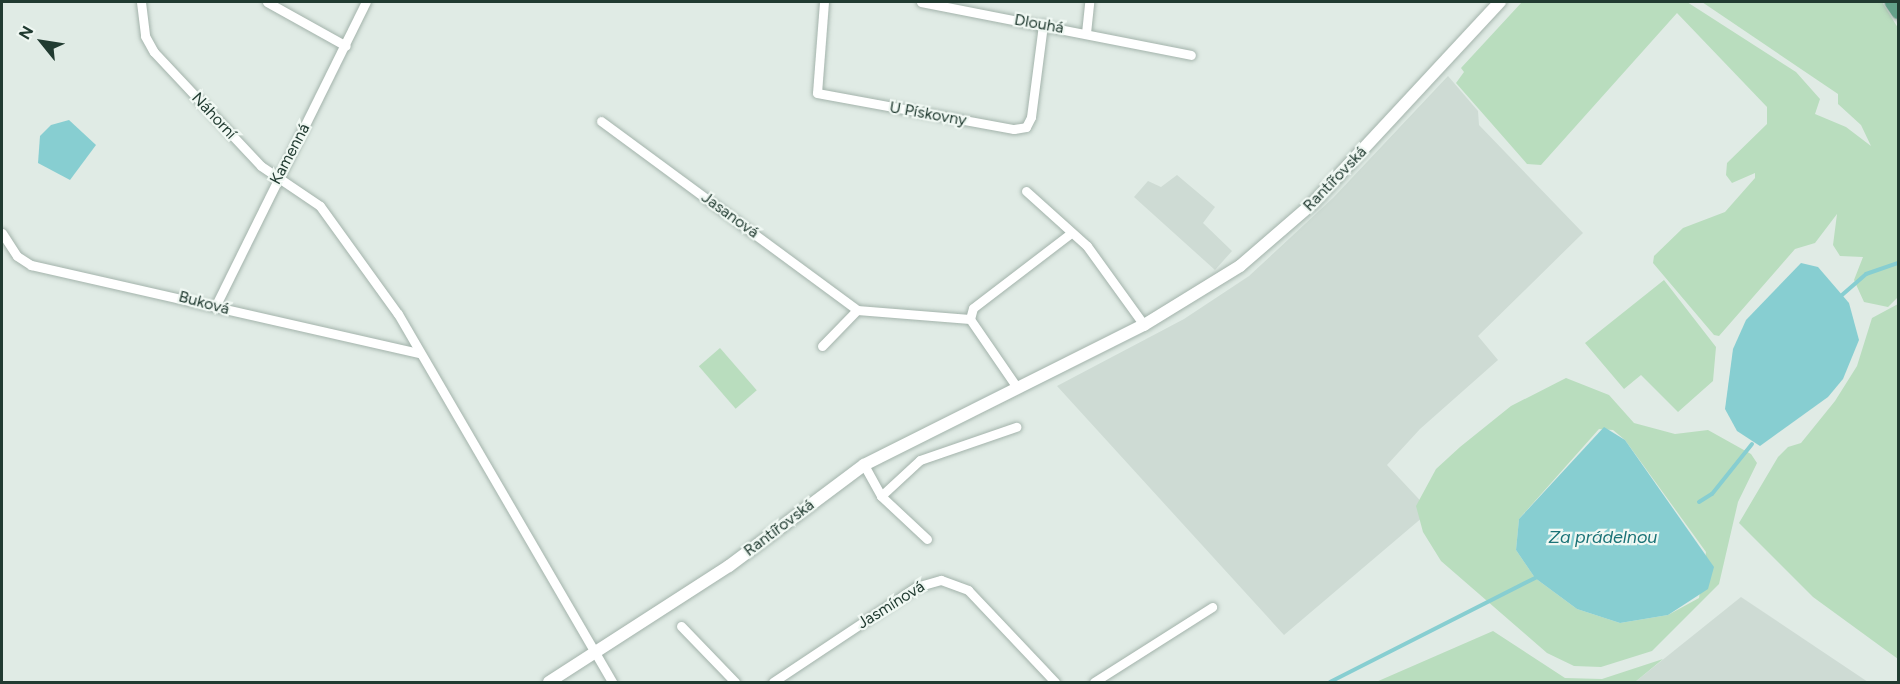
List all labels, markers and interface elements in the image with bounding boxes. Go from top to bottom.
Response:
street label: Dlouhá [1013,10,1065,38]
north arrow [12,12,72,72]
text: N [15,23,37,43]
street label: Náhorní [188,89,240,143]
street label: U Pískovny [888,98,968,130]
street label: Kamenná [266,120,314,188]
street label: Rantířovská [1299,143,1371,215]
street label: Jasanová [698,188,762,242]
street label: Buková [177,287,231,319]
street label: Rantířovská [740,495,818,561]
water label: Za prádelnou [1549,526,1657,548]
street label: Jasmínová [854,577,928,633]

